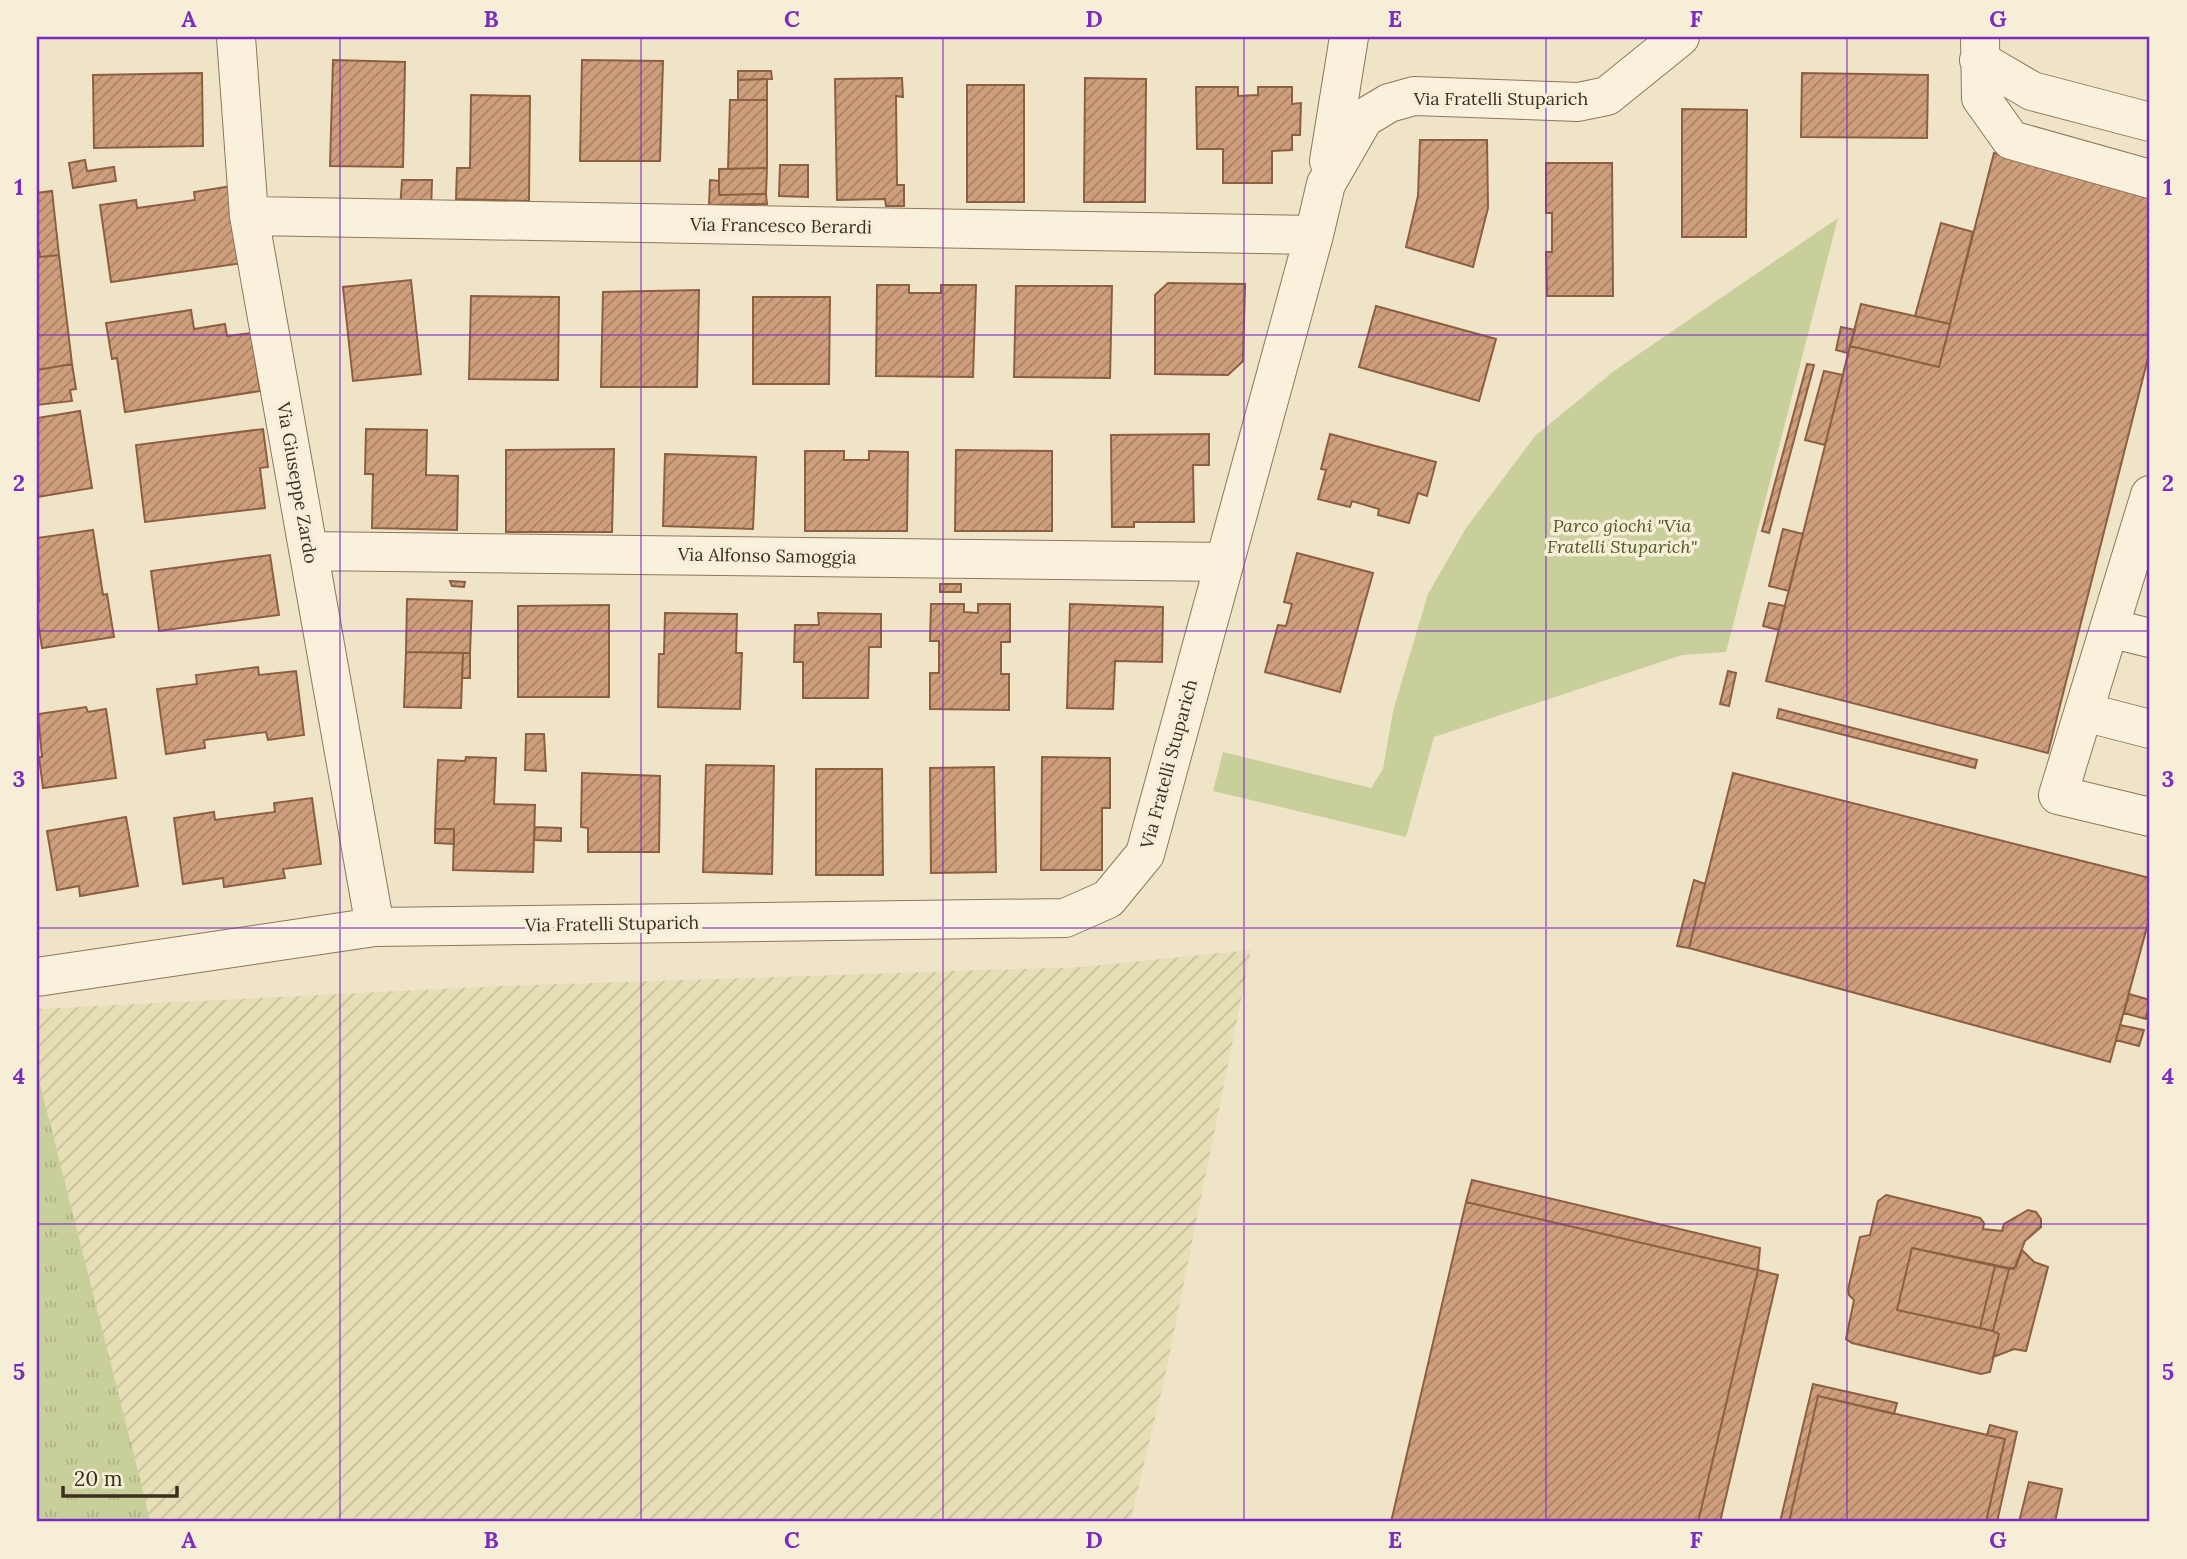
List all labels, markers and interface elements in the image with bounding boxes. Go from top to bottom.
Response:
text: A [181,4,197,33]
text: B [483,4,499,33]
text: C [784,4,800,33]
text: D [1085,4,1103,33]
text: E [1388,4,1402,33]
text: F [1689,4,1703,33]
text: G [1989,4,2007,33]
street label: Via Fratelli Stuparich [1413,87,1588,110]
text: 1 [14,172,24,201]
text: 1 [2163,172,2173,201]
street label: Via Francesco Berardi [689,212,872,239]
street label: Via Giuseppe Zardo [272,399,323,565]
text: 2 [13,468,25,497]
text: 2 [2162,468,2174,497]
park label: Parco giochi "Via Fratelli Stuparich" [1547,514,1697,558]
street label: Via Alfonso Samoggia [677,542,856,569]
street label: Via Fratelli Stuparich [1135,676,1202,852]
text: 3 [13,764,25,793]
text: 3 [2162,764,2174,793]
street label: Via Fratelli Stuparich [524,910,700,937]
text: 4 [13,1061,25,1090]
text: 4 [2162,1061,2174,1090]
text: 5 [13,1357,25,1386]
text: 5 [2162,1357,2174,1386]
scale bar [63,1454,177,1498]
text: 20 m [74,1465,123,1492]
text: A [181,1525,197,1554]
text: B [483,1525,499,1554]
text: C [784,1525,800,1554]
text: D [1085,1525,1103,1554]
text: E [1388,1525,1402,1554]
text: F [1689,1525,1703,1554]
text: G [1989,1525,2007,1554]

